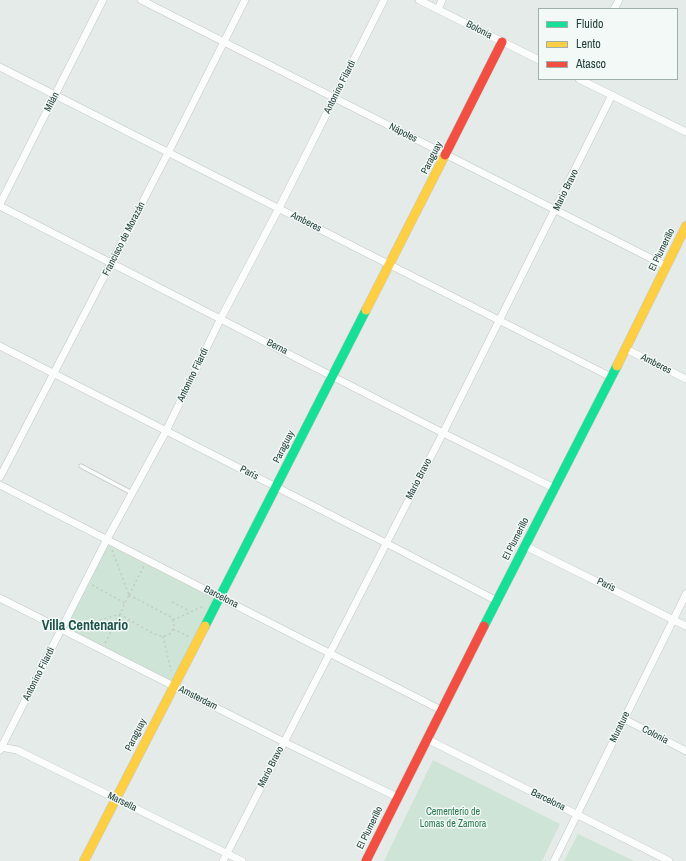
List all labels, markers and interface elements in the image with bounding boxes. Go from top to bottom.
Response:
legend [538,8,678,80]
text: Fluido [576,16,603,32]
street label: Bolonia [464,18,494,42]
text: Lento [576,36,601,52]
text: Atasco [576,56,606,72]
street label: Antonino Filardi [321,58,359,116]
street label: Milán [42,90,62,114]
street label: Nápoles [387,121,419,145]
street label: Paraguay [419,140,445,176]
street label: Mario Bravo [551,167,581,213]
street label: Francisco de Morazán [100,200,148,278]
street label: Amberes [289,209,323,235]
street label: El Plumerillo [647,227,677,273]
street label: Berna [265,337,289,357]
street label: Antonino Filardi [175,346,211,404]
street label: Amberes [639,351,673,377]
street label: Paraguay [271,429,297,465]
street label: Mario Bravo [404,456,434,502]
street label: París [238,463,260,483]
street label: El Plumerillo [500,516,532,562]
street label: París [595,575,617,595]
street label: Barcelona [202,583,240,611]
district label: Villa Centenario [42,618,128,634]
street label: Antonino Filardi [20,645,58,703]
street label: Amsterdam [177,683,219,713]
street label: Murature [607,710,633,744]
street label: Paraguay [123,717,149,753]
street label: Colonia [640,723,670,747]
street label: Mario Bravo [256,744,286,790]
street label: Barcelona [529,787,567,813]
street label: Marsella [105,790,139,814]
street label: El Plumerillo [355,805,385,851]
park label: Cementerio de Lomas de Zamora [420,806,486,830]

